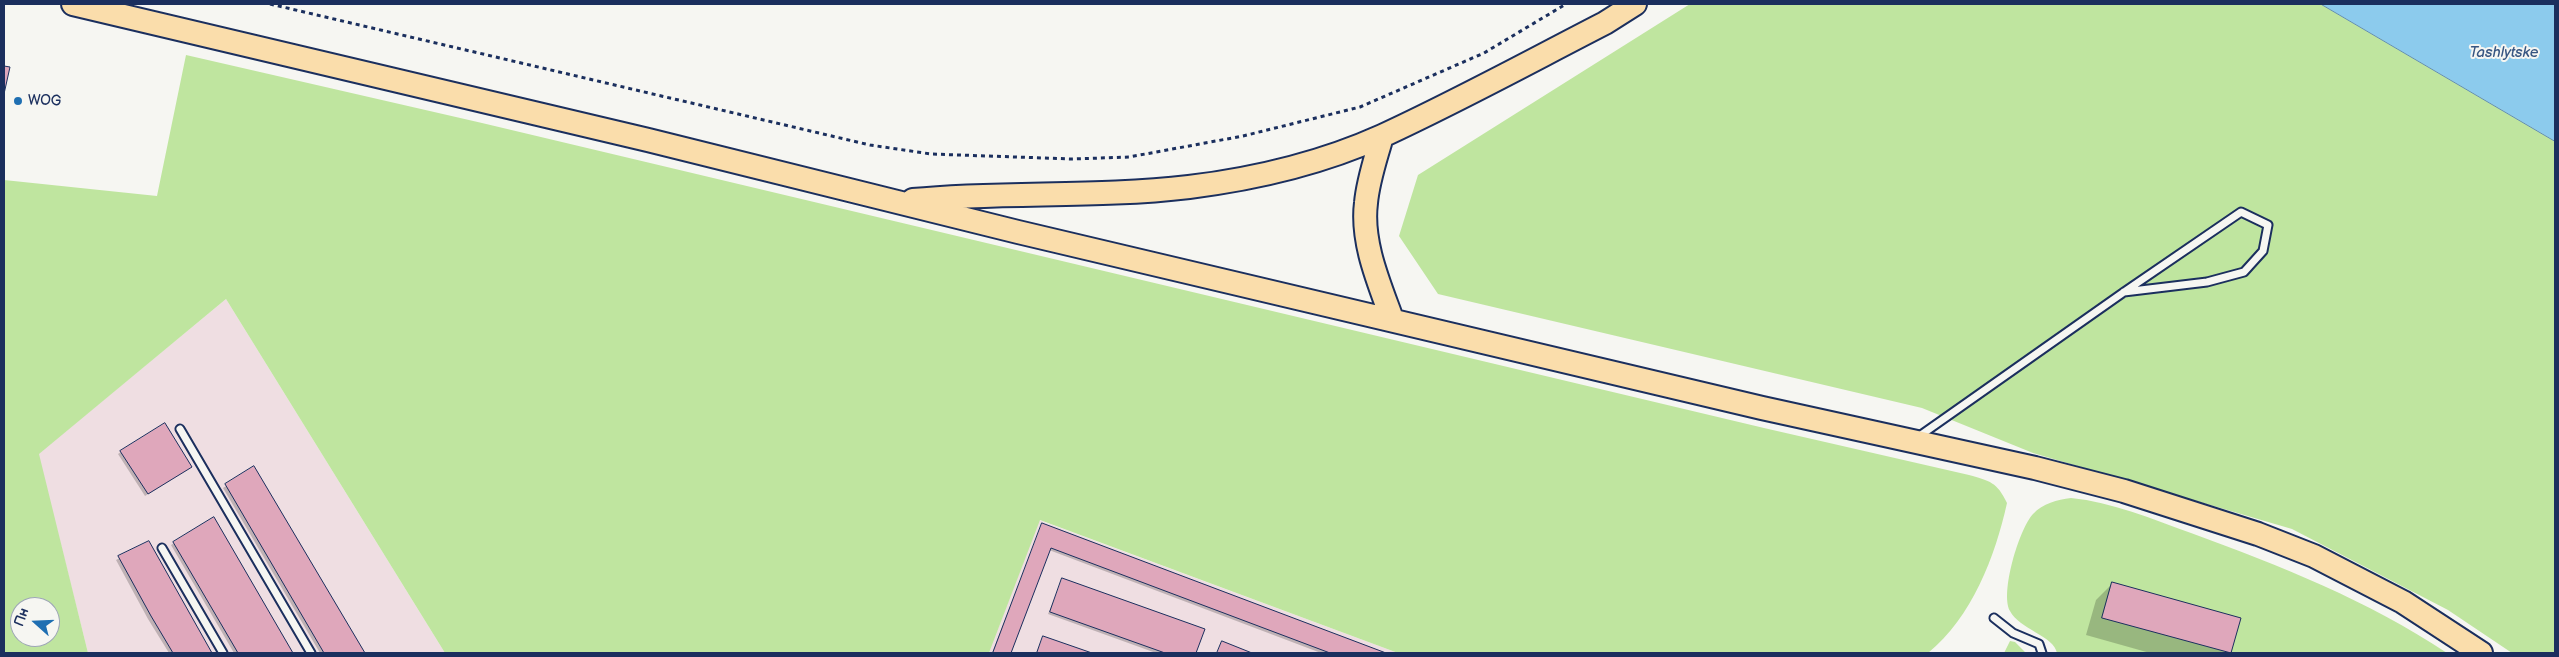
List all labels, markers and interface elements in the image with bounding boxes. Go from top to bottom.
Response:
water label: Tashlytske [2470,44,2538,62]
place label: WOG [28,93,61,109]
marker: WOG [12,95,24,107]
north arrow [10,597,60,647]
text: Пн [10,605,33,629]

